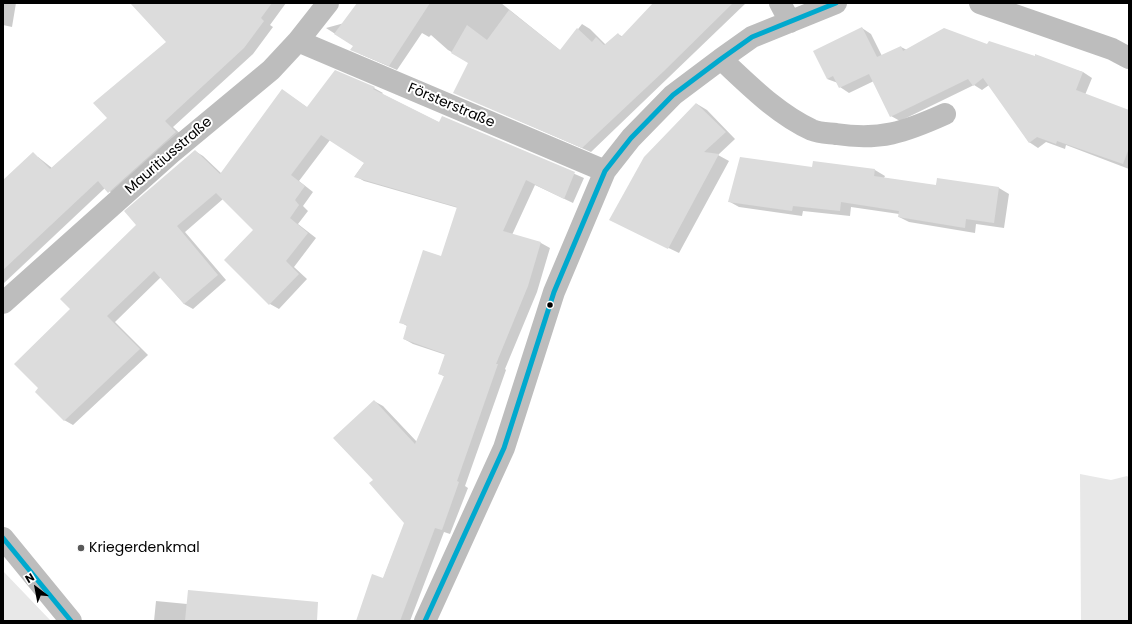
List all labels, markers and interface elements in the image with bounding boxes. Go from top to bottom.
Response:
street label: Försterstraße [405,80,497,132]
street label: Mauritiusstraße [122,114,216,198]
unlabelled marker [545,300,555,310]
place label: Kriegerdenkmal [89,540,200,556]
marker: Kriegerdenkmal [76,543,86,553]
north arrow [16,568,56,608]
text: N [22,569,37,587]

